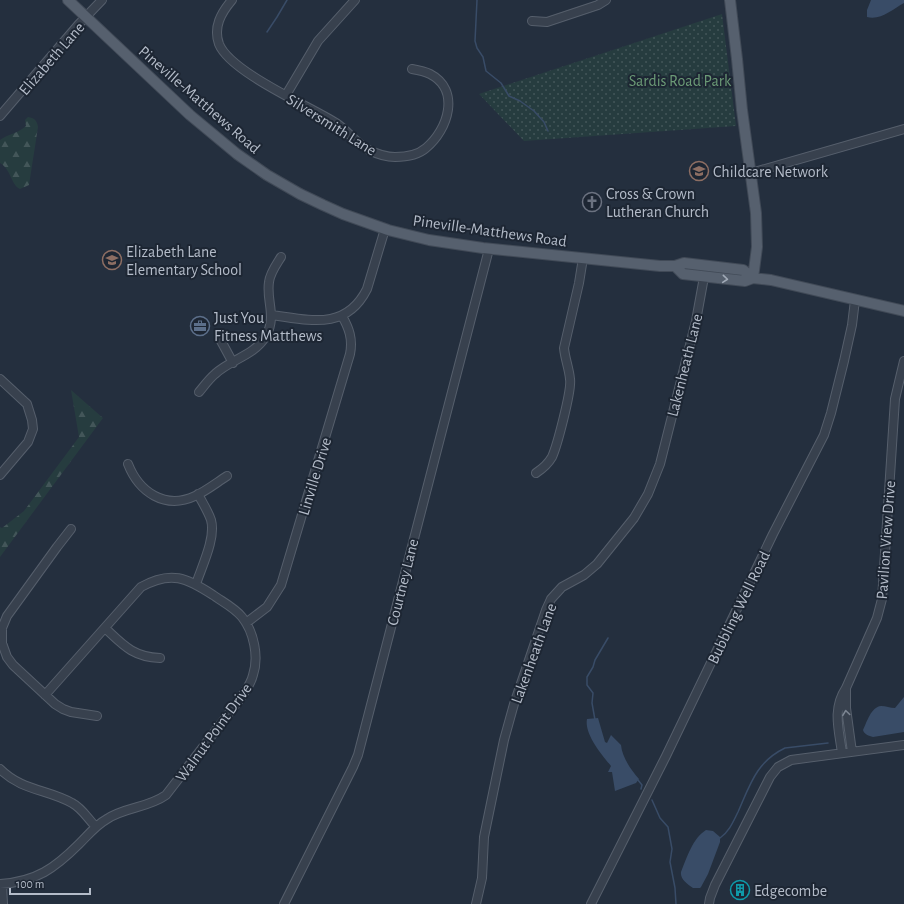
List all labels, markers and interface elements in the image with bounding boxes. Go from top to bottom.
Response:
street label: Elizabeth Lane [16,19,88,98]
street label: Pineville-Matthews Road [136,43,263,157]
park label: Sardis Road Park [629,73,732,89]
street label: Silversmith Lane [284,91,379,159]
school or university icon: Childcare Network [688,160,710,182]
place label: Childcare Network [713,164,829,180]
place label: Cross & Crown Lutheran Church [606,186,709,220]
church icon: Cross & Crown Lutheran Church [581,191,603,213]
street label: Pineville-Matthews Road [412,212,568,250]
place label: Elizabeth Lane Elementary School [126,244,242,279]
school or university icon: Elizabeth Lane Elementary School [101,249,123,271]
one-way arrow [722,274,728,283]
place label: Just You Fitness Matthews [214,310,323,344]
street label: Lakenheath Lane [664,312,705,418]
office icon: Just You Fitness Matthews [189,315,211,337]
street label: Linville Drive [296,436,334,517]
street label: Pavilion View Drive [874,480,898,600]
street label: Courtney Lane [384,537,422,627]
street label: Bubbling Well Road [705,549,773,666]
street label: Lakenheath Lane [508,601,559,706]
street label: Walnut Point Drive [173,680,255,785]
one-way arrow [842,710,851,717]
scale bar [10,870,90,896]
text: 100 m [16,878,44,890]
building icon: Edgecombe [729,879,751,901]
place label: Edgecombe [754,883,827,899]

